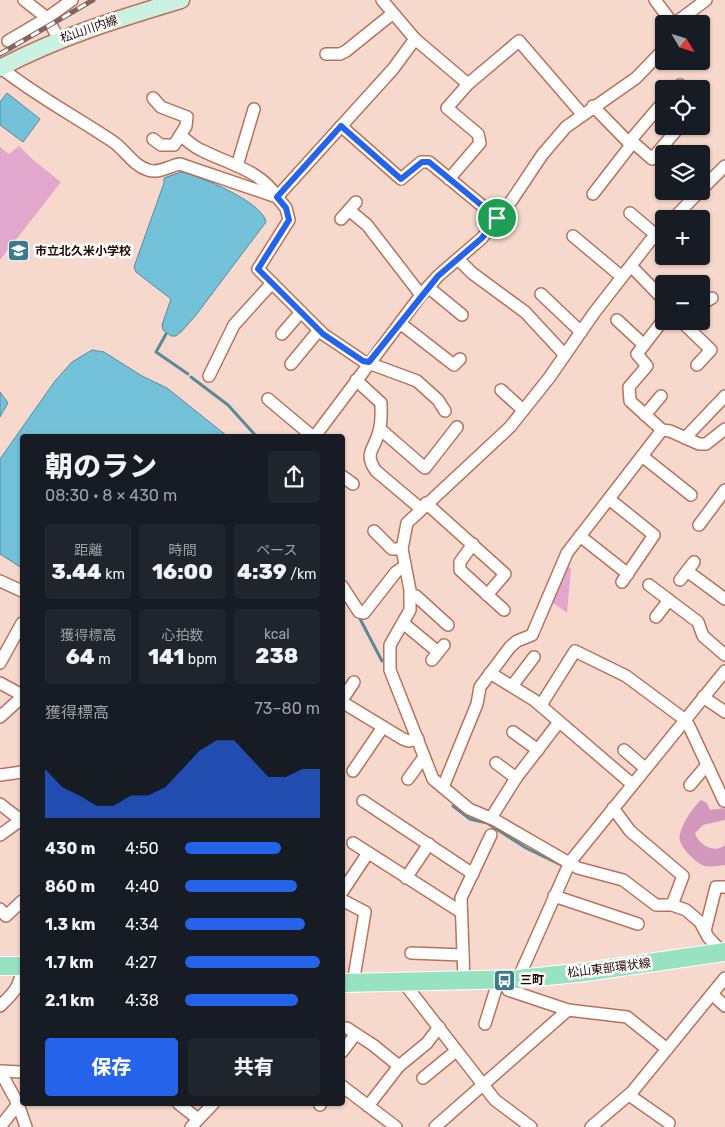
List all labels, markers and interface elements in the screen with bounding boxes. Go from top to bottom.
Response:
street label: 松山川内線 [58,13,120,45]
north arrow [655,15,710,70]
map controls [655,15,710,330]
button: locate [655,80,710,135]
button: layers [655,145,710,200]
pin [476,197,518,239]
icon: arrive [483,204,511,232]
button: + [655,210,710,265]
school or university icon: 市立北久米小学校 [7,239,31,263]
place label: 市立北久米小学校 [35,244,131,258]
button: − [655,275,710,330]
text: 朝のラン [45,450,157,483]
button: share [268,451,320,503]
text: 08:30 · 8 × 430 m [45,486,177,505]
text: 距離 [74,542,102,559]
text: 時間 [168,542,196,559]
text: ペース [256,542,297,559]
text: 3.44 [51,559,102,584]
text: 16:00 [152,559,213,584]
text: 4:39 [237,559,287,584]
text: km [102,566,125,583]
text: /km [287,566,317,583]
text: kcal [264,626,290,643]
text: 獲得標高 [60,627,116,644]
text: 心拍数 [161,627,203,644]
text: 238 [255,643,298,668]
text: 64 [66,644,95,669]
text: 141 [148,644,184,669]
text: m [95,651,111,668]
text: bpm [184,651,217,668]
text: 73–80 m [255,699,320,718]
text: 獲得標高 [45,703,109,722]
text: 430 m [45,839,95,858]
text: 4:50 [125,839,159,858]
text: 860 m [45,877,95,896]
text: 4:40 [125,877,159,896]
text: 1.3 km [45,915,95,934]
text: 4:34 [125,915,159,934]
text: 1.7 km [45,953,94,972]
text: 4:27 [125,953,157,972]
street label: 松山東部環状線 [566,956,652,980]
bus stop icon: 三町 [492,968,516,992]
place label: 三町 [520,973,544,987]
text: 2.1 km [45,991,94,1010]
text: 4:38 [125,991,159,1010]
button: 保存 [45,1038,178,1096]
button: 共有 [188,1038,320,1096]

